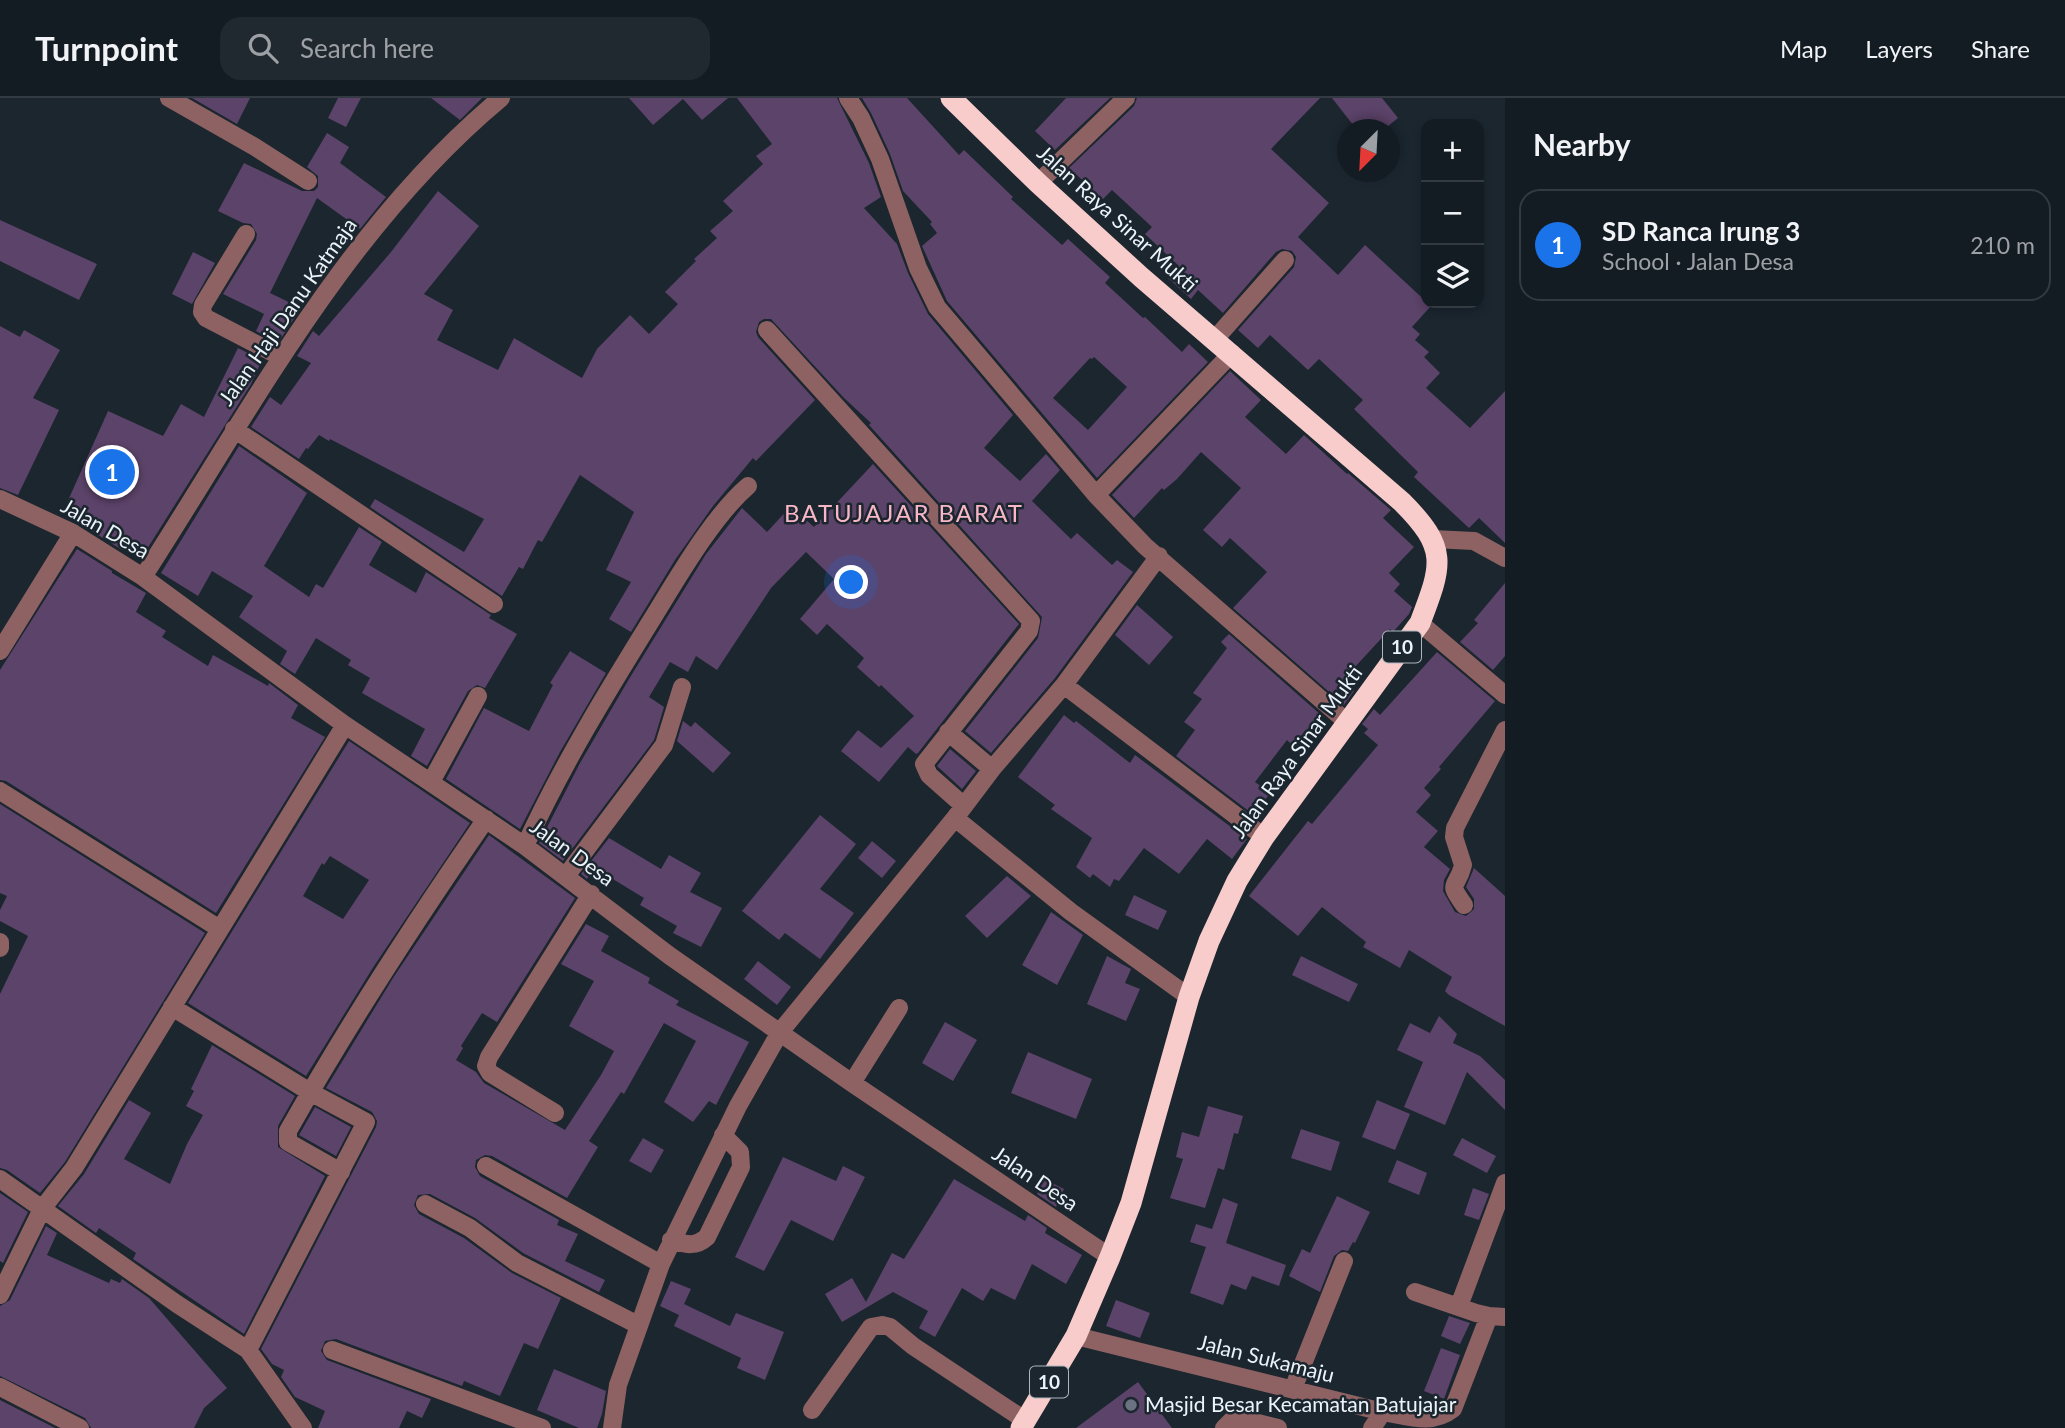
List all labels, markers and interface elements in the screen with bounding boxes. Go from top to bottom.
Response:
search box [220,17,710,80]
text: Turnpoint [35,28,178,68]
icon: search [244,29,282,67]
text: Search here [300,32,434,64]
text: Map [1780,34,1827,63]
text: Layers [1865,34,1933,63]
text: Share [1971,34,2030,63]
north arrow [1337,119,1400,182]
map controls [1421,119,1484,308]
button: + [1421,119,1484,182]
text: Nearby [1533,126,1631,162]
street label: Jalan Raya Sinar Mukti [1033,139,1203,296]
button: − [1421,182,1484,245]
street label: Jalan Haji Danu Katmaja [213,213,361,410]
text: SD Ranca Irung 3 [1602,215,1800,247]
text: 1 [1551,231,1565,259]
text: 210 m [1970,231,2035,259]
button: layers [1421,245,1484,308]
text: School · Jalan Desa [1602,247,1794,275]
pin: 1 [89,446,135,498]
street label: Jalan Desa [57,492,154,563]
district label: BATUJAJAR BARAT [784,498,1024,527]
your location [834,565,868,599]
road number: 10 [1383,632,1421,662]
street label: Jalan Raya Sinar Mukti [1225,660,1367,842]
street label: Jalan Desa [526,813,620,891]
street label: Jalan Desa [988,1140,1083,1215]
street label: Jalan Sukamaju [1196,1329,1337,1387]
road number: 10 [1030,1366,1068,1398]
place label: Masjid Besar Kecamatan Batujajar [1145,1391,1457,1416]
marker: Masjid Besar Kecamatan Batujajar [1123,1397,1139,1413]

